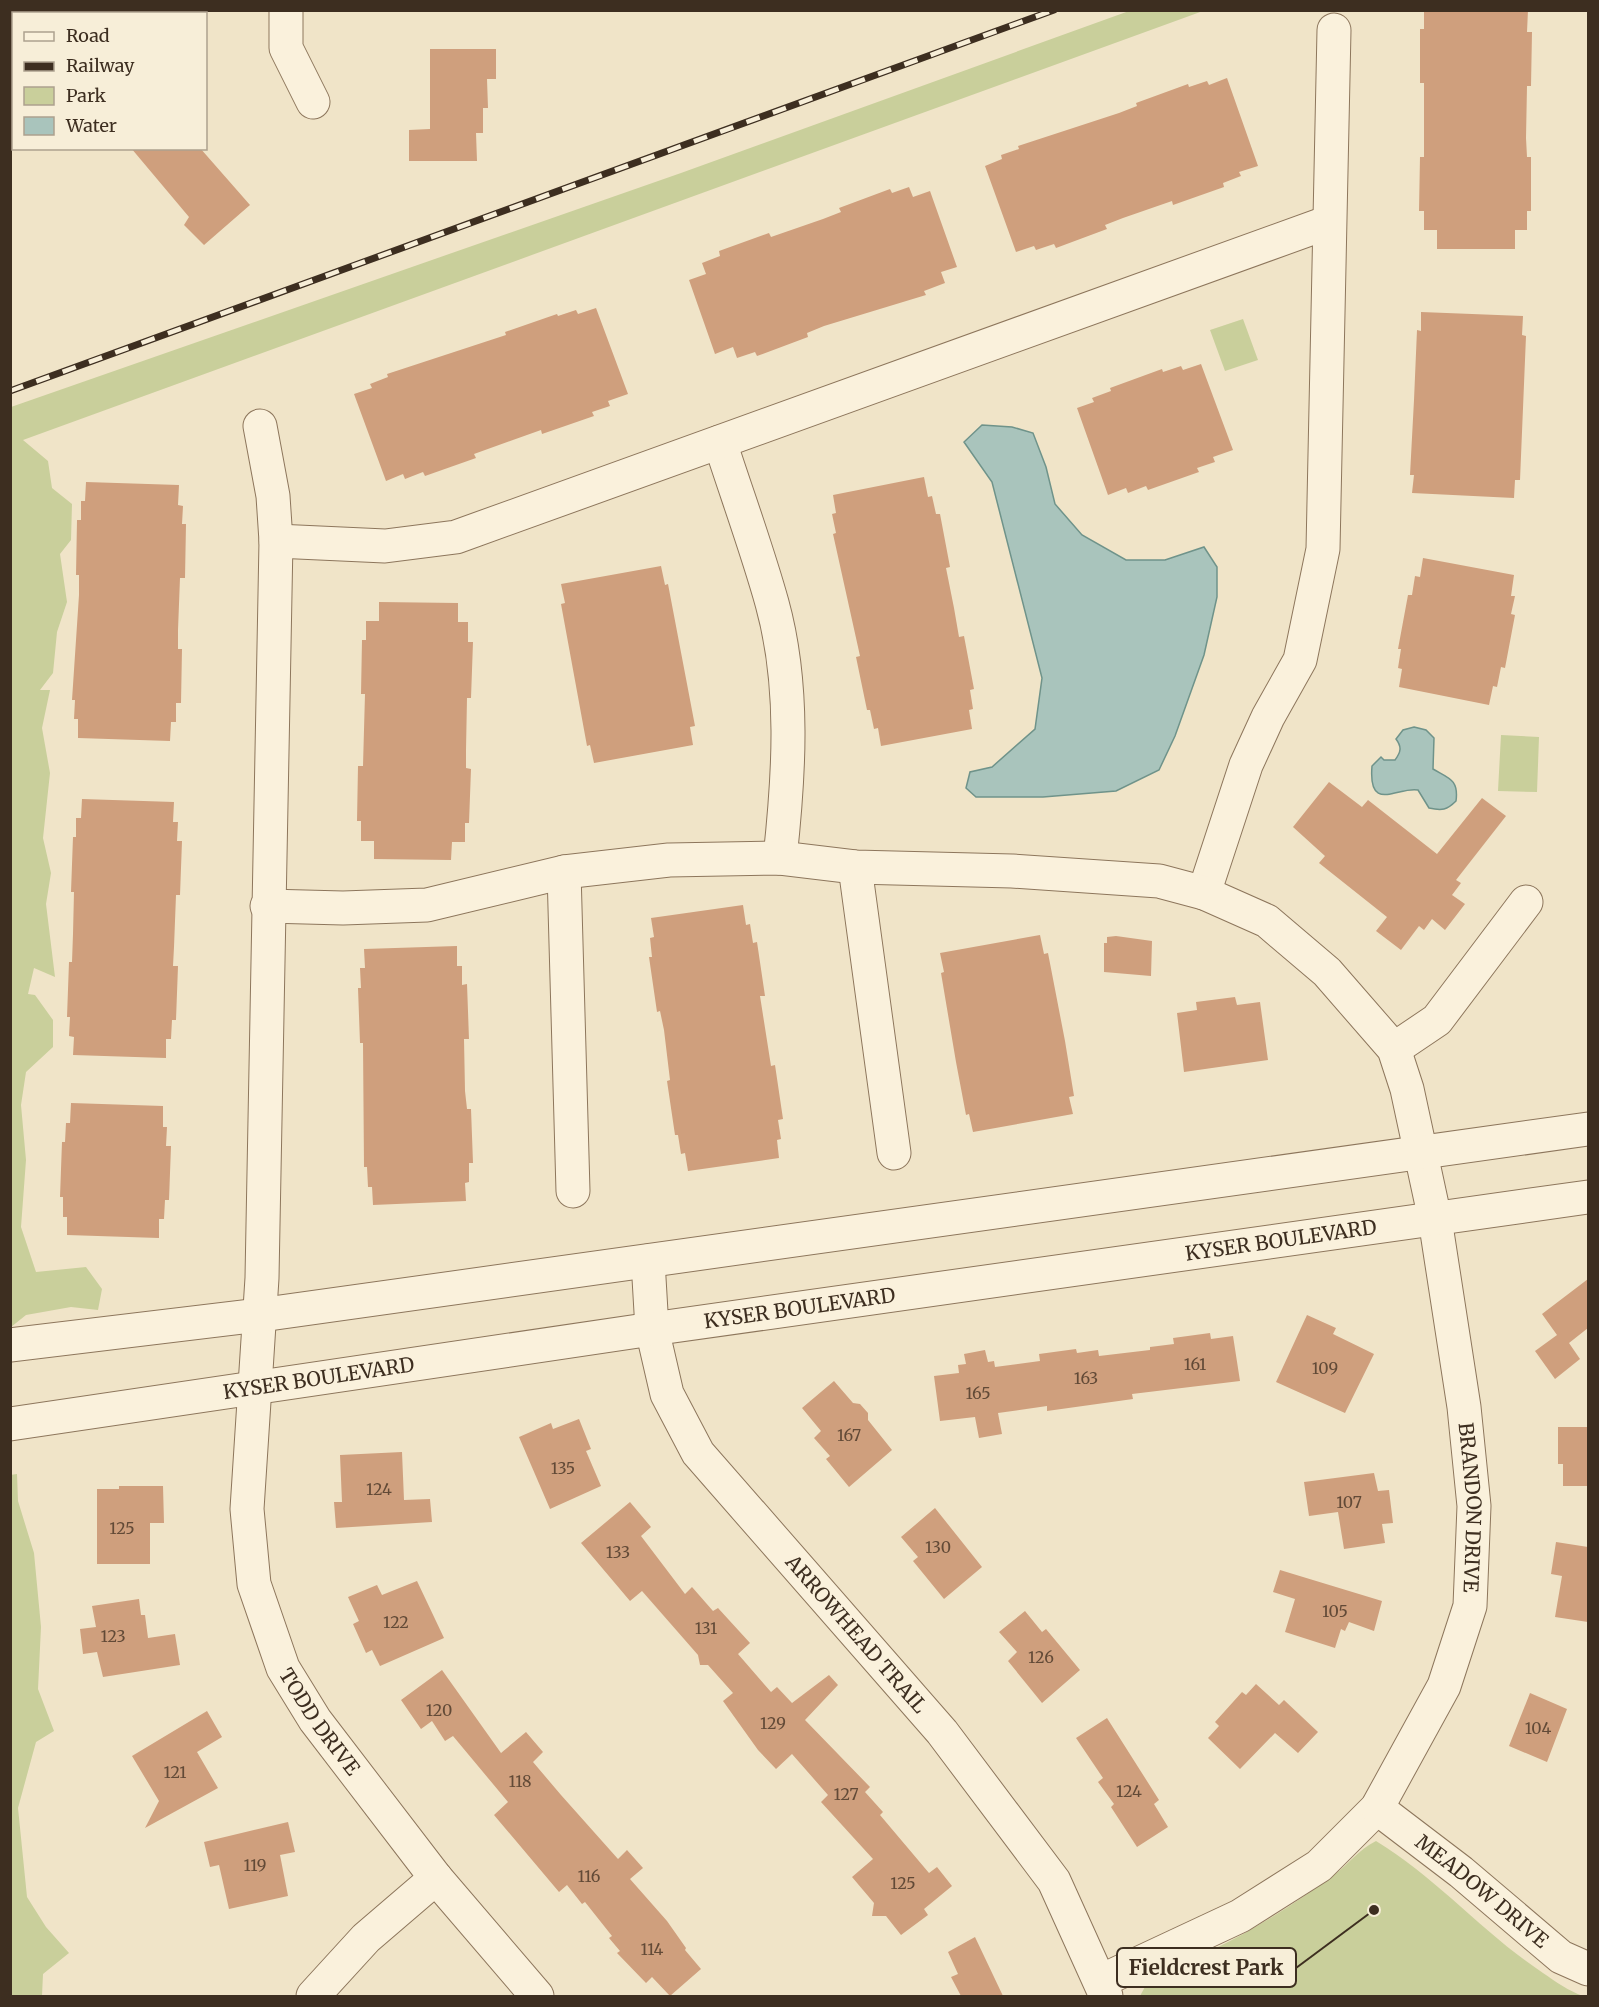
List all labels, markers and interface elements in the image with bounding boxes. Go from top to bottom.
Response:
legend [12,12,207,150]
text: Road [66,24,110,47]
text: Railway [66,54,135,77]
text: Park [66,84,107,107]
text: Water [65,114,117,137]
street label: KYSER BOULEVARD [1183,1214,1378,1266]
street label: KYSER BOULEVARD [702,1282,897,1334]
street label: KYSER BOULEVARD [221,1351,416,1404]
house number: 161 [1184,1354,1206,1374]
house number: 109 [1312,1358,1338,1378]
house number: 163 [1074,1368,1098,1388]
house number: 165 [966,1383,990,1403]
street label: BRANDON DRIVE [1454,1421,1487,1593]
house number: 167 [837,1425,861,1445]
house number: 135 [551,1458,575,1478]
house number: 124 [366,1479,392,1499]
house number: 107 [1336,1492,1362,1512]
house number: 125 [109,1518,135,1538]
house number: 130 [925,1537,951,1557]
house number: 133 [606,1542,630,1562]
street label: ARROWHEAD TRAIL [780,1549,933,1718]
house number: 105 [1322,1601,1348,1621]
house number: 122 [383,1612,409,1632]
house number: 131 [695,1618,717,1638]
house number: 123 [100,1626,126,1646]
house number: 126 [1028,1647,1054,1667]
street label: TODD DRIVE [274,1663,366,1780]
house number: 120 [426,1700,452,1720]
house number: 129 [760,1713,786,1733]
house number: 104 [1525,1718,1551,1738]
house number: 121 [163,1762,187,1782]
house number: 118 [508,1771,532,1791]
house number: 124 [1116,1781,1142,1801]
house number: 127 [833,1784,859,1804]
street label: MEADOW DRIVE [1411,1829,1554,1953]
house number: 119 [244,1855,266,1875]
house number: 116 [577,1866,601,1886]
house number: 125 [890,1873,916,1893]
house number: 114 [641,1939,664,1959]
callout: Fieldcrest Park [1117,1948,1296,1987]
text: Fieldcrest Park [1128,1954,1284,1981]

